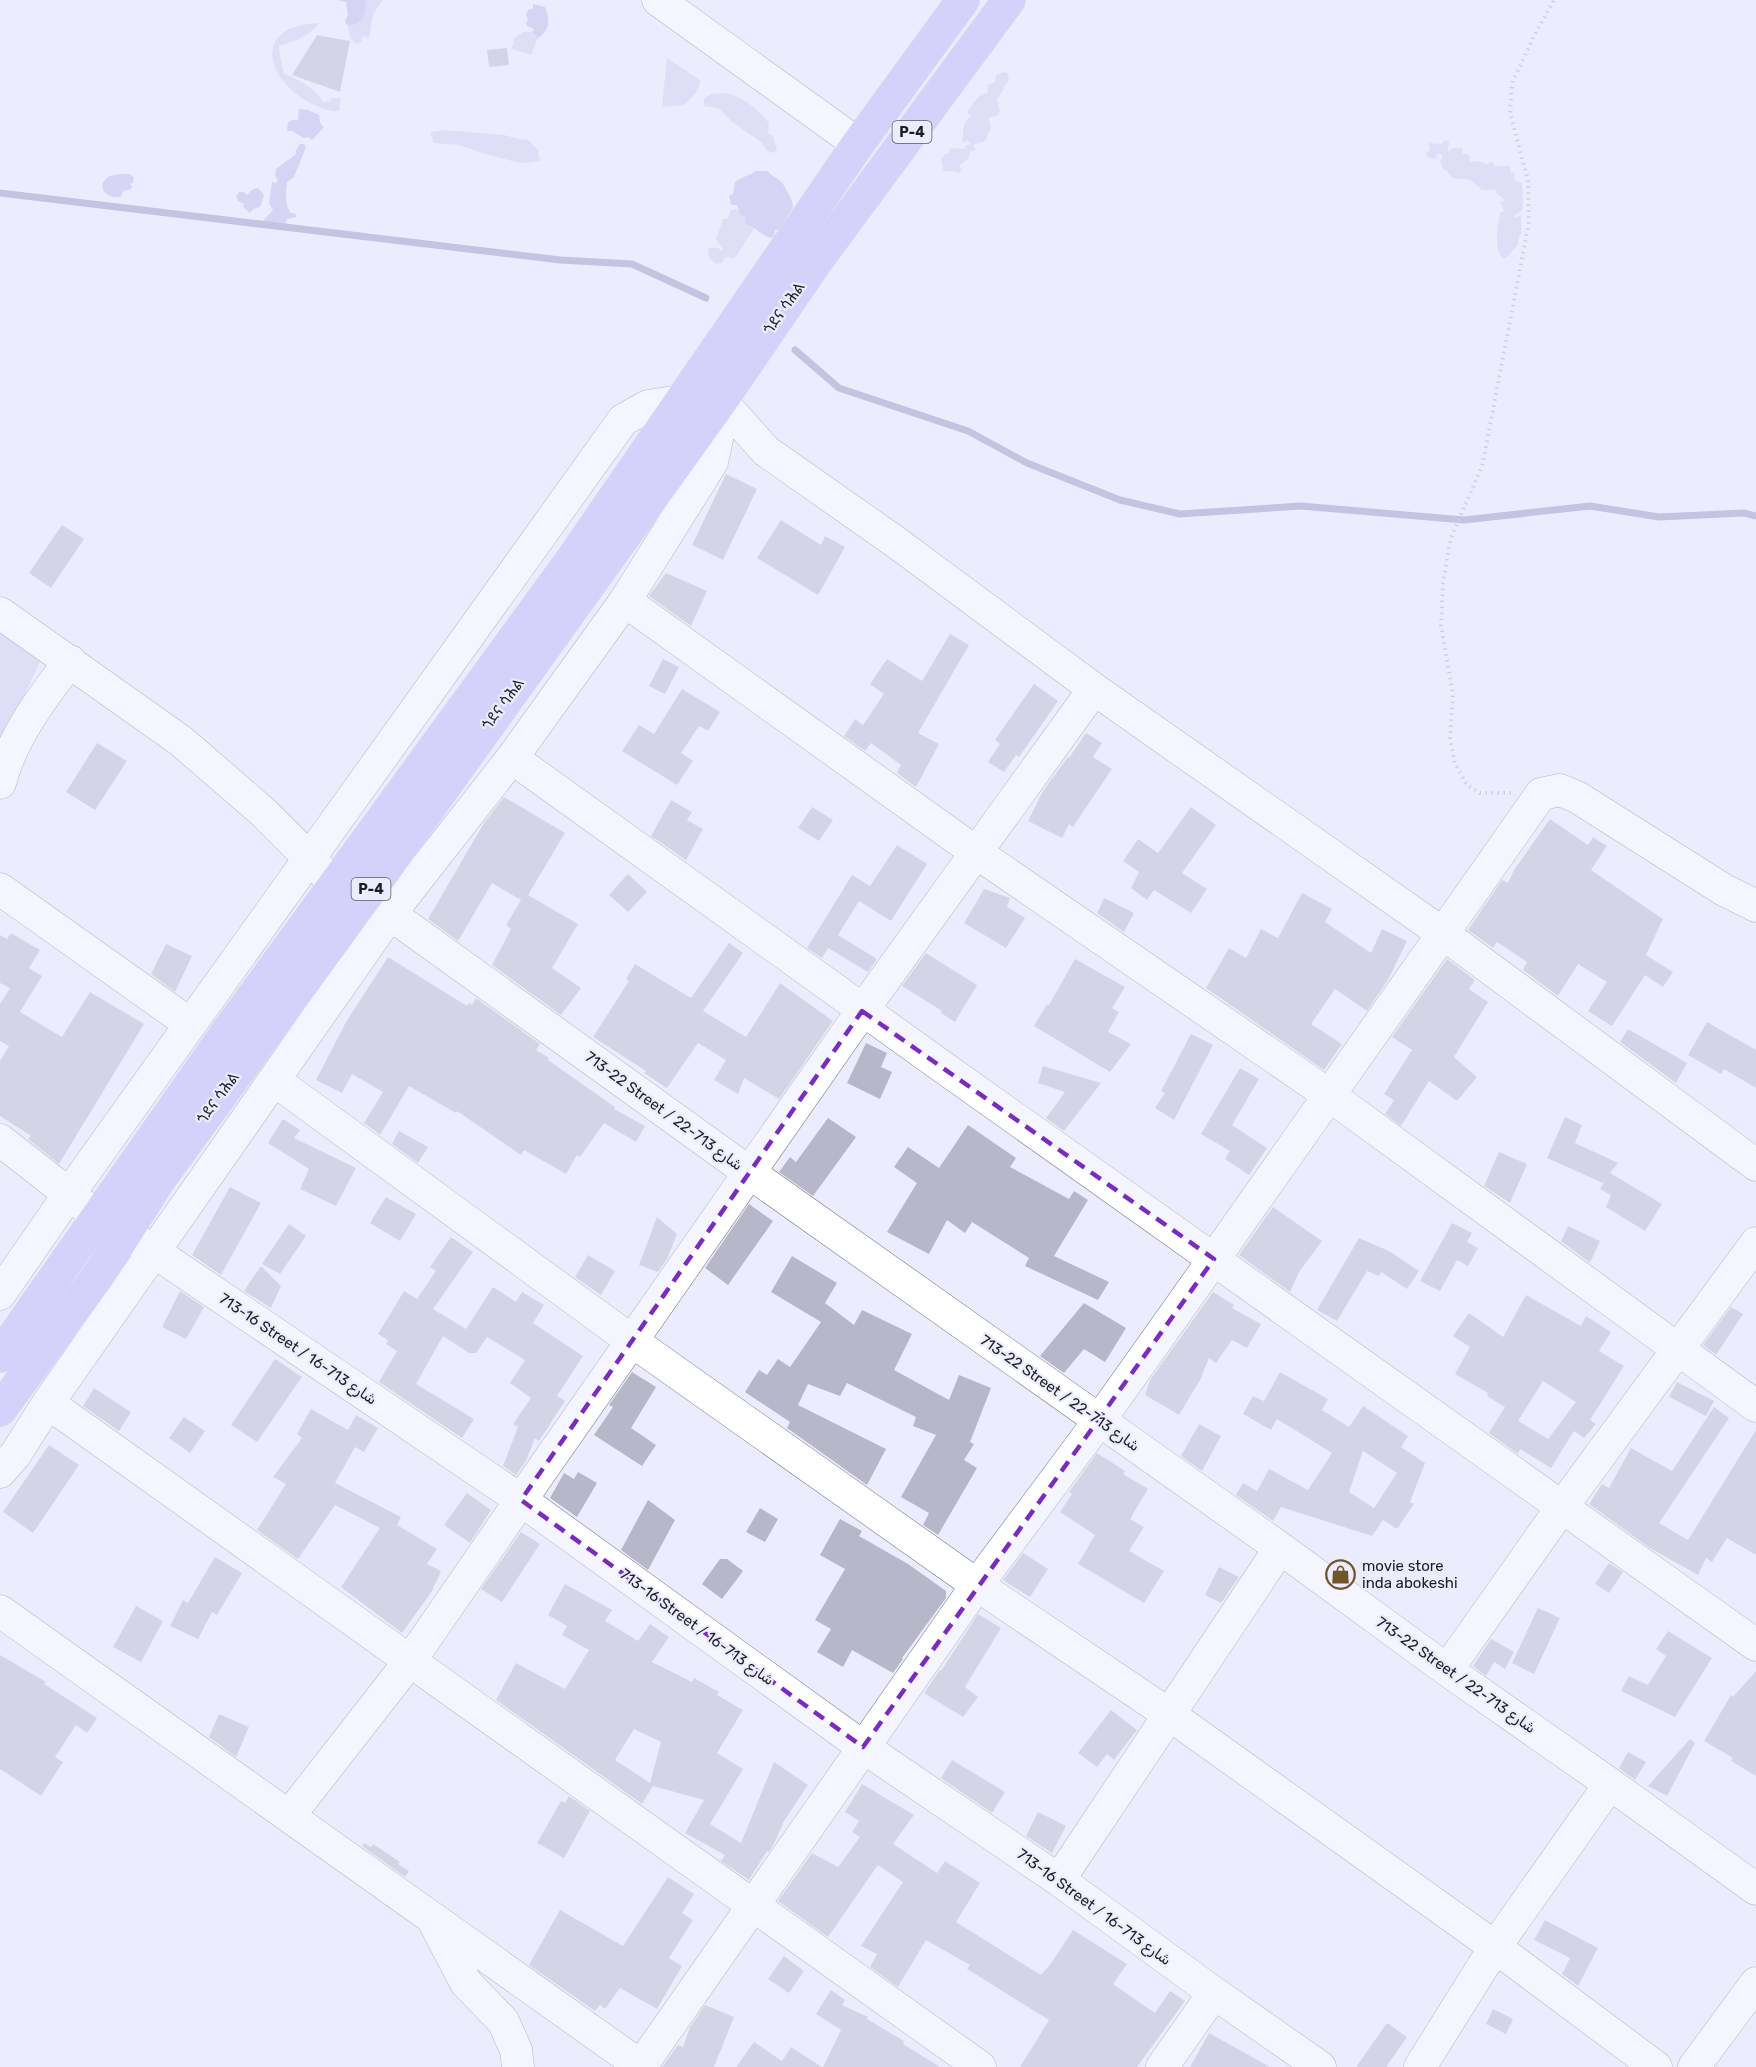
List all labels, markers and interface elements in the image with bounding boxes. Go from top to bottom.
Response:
road number: P-4 [892,121,932,143]
street label: ጎደና ሳሕል [760,278,808,338]
street label: ጎደና ሳሕል [478,675,528,733]
road number: P-4 [352,878,391,900]
street label: 713-22 Street / شارع 713-22 [580,1048,746,1176]
street label: ጎደና ሳሕል [193,1069,243,1127]
street label: 713-16 Street / شارع 713-16 [215,1289,380,1410]
street label: 713-22 Street / شارع 713-22 [976,1331,1143,1457]
place label: movie store inda abokeshi [1362,1557,1458,1592]
shop icon: movie store inda abokeshi [1325,1559,1357,1591]
street label: 713-16 Street / شارع 713-16 [615,1565,778,1691]
street label: 713-22 Street / شارع 713-22 [1372,1613,1539,1739]
street label: 713-16 Street / شارع 713-16 [1012,1845,1175,1971]

